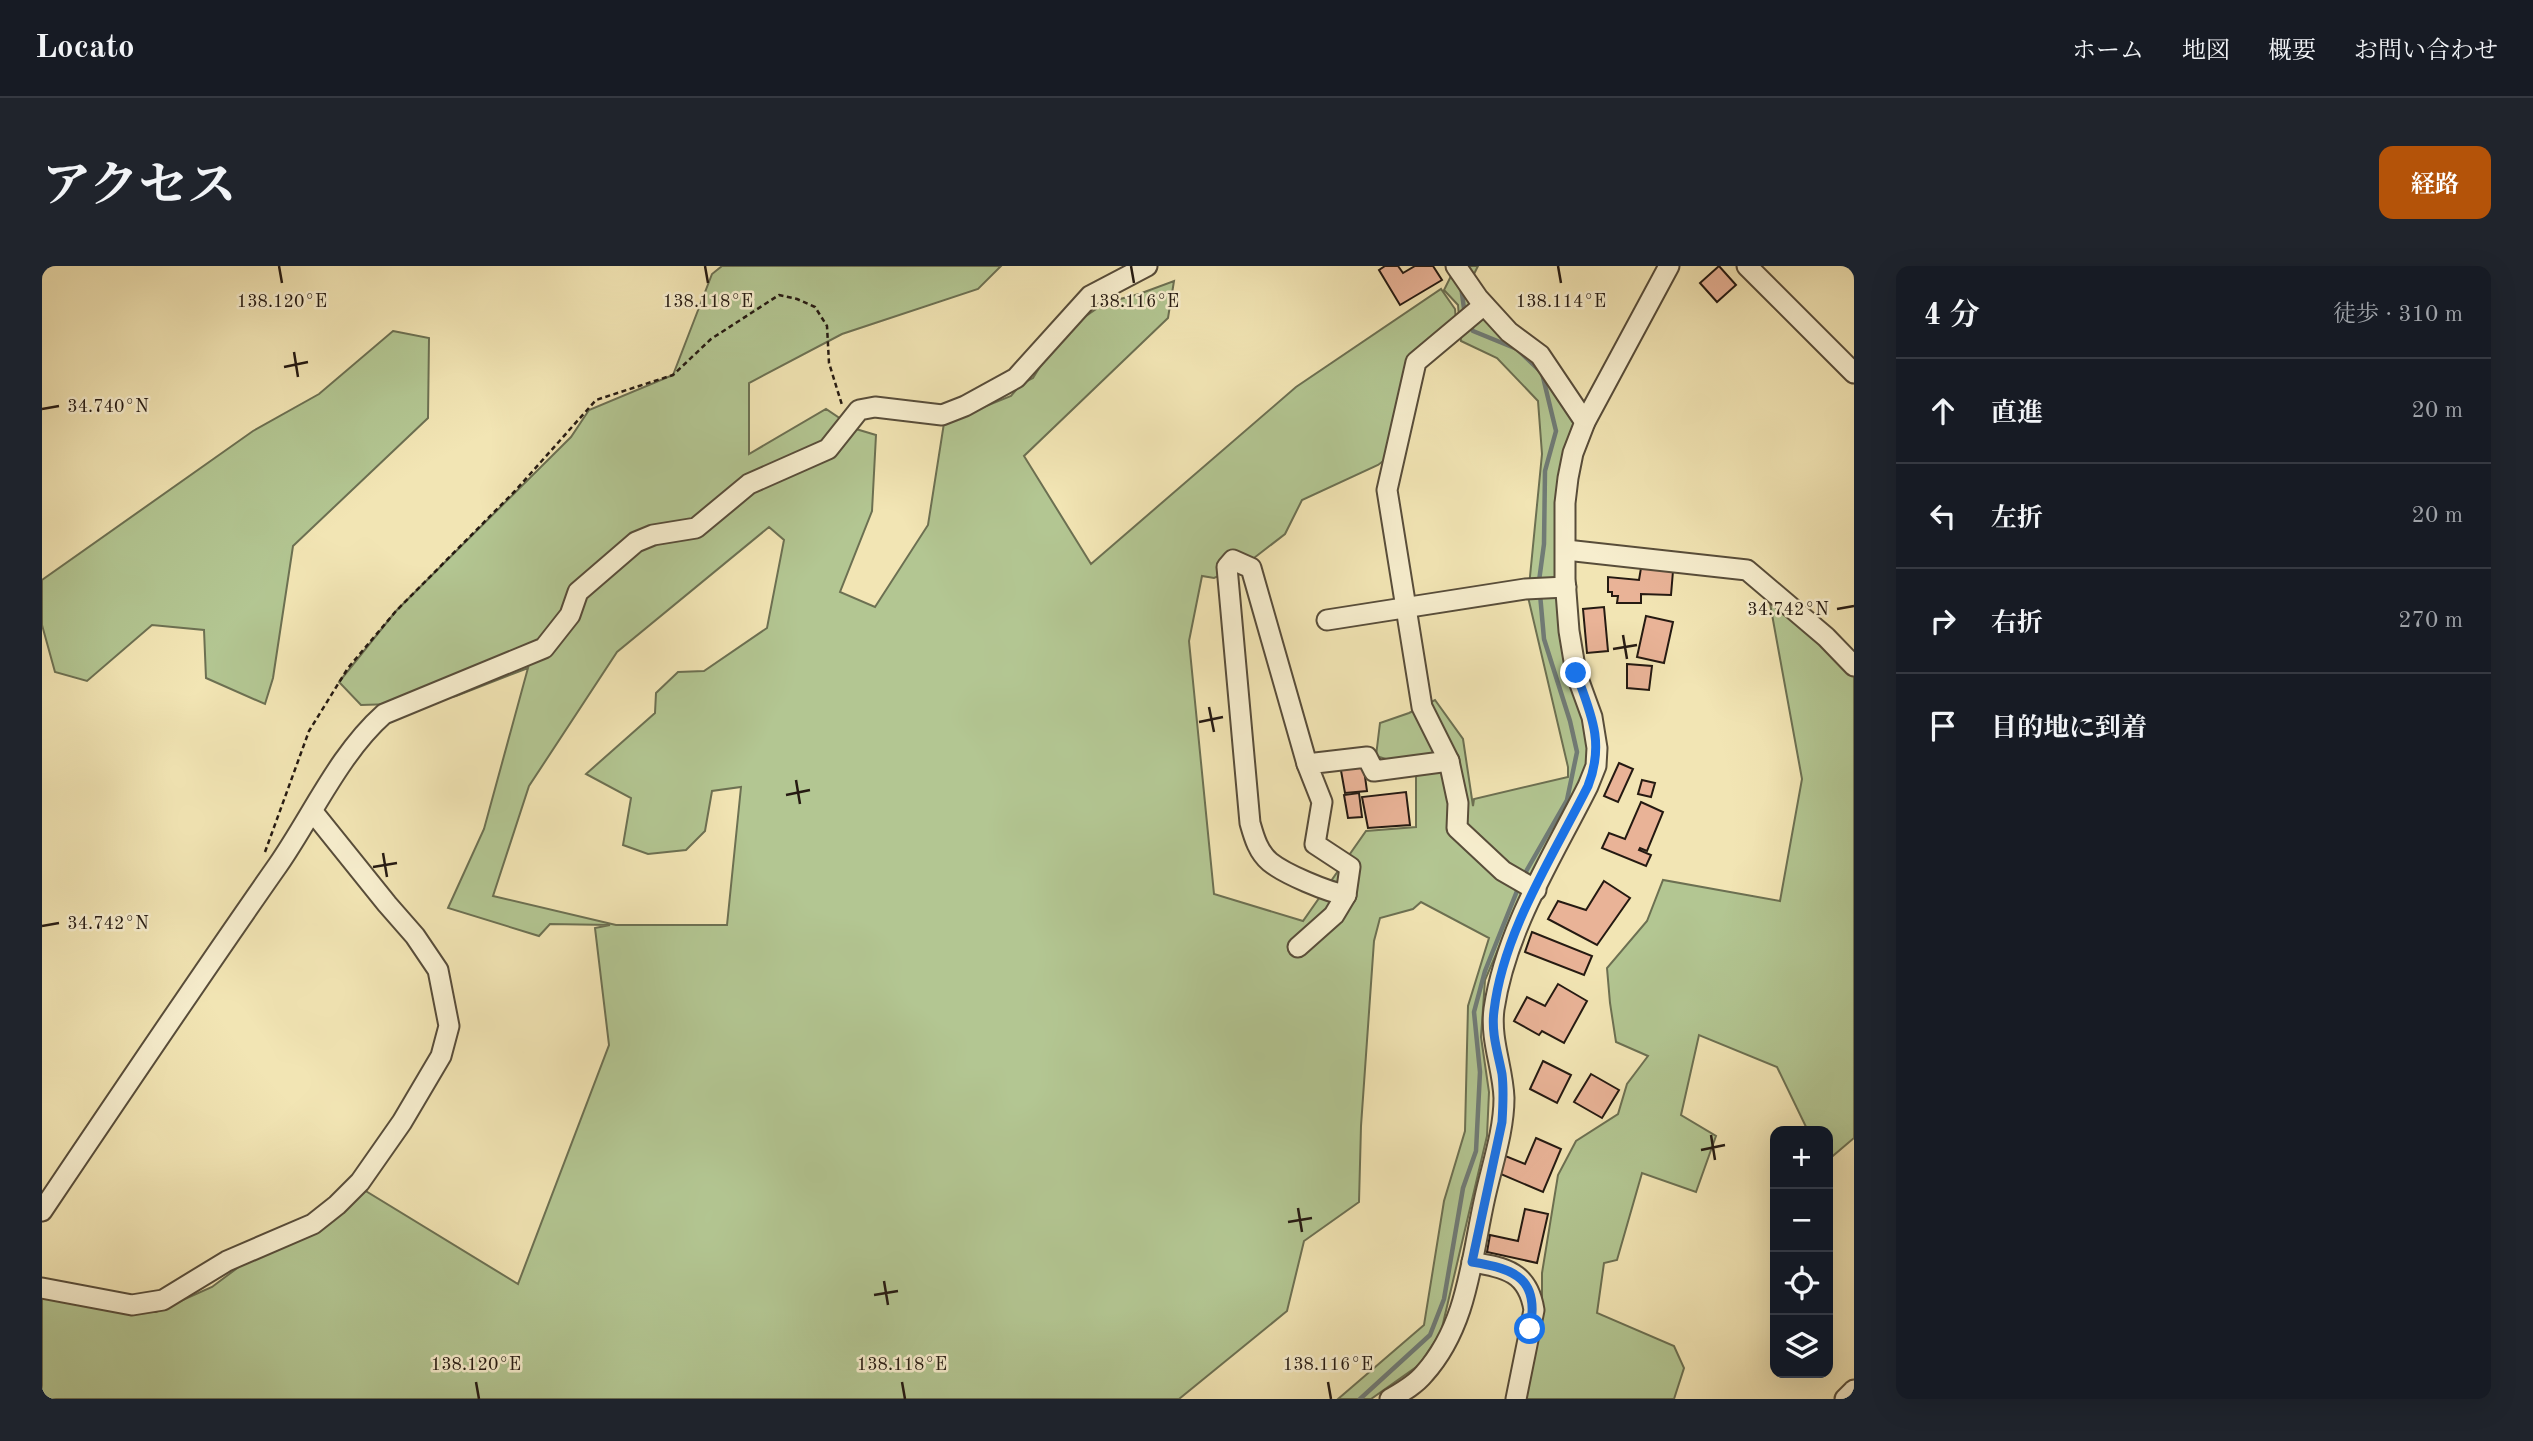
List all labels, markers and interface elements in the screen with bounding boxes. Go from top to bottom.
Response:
text: Locato [35,32,135,65]
text: ホーム [2072,40,2144,64]
text: 地図 [2182,40,2230,64]
text: 概要 [2268,40,2316,64]
text: お問い合わせ [2354,40,2498,64]
button: 経路 [2379,146,2491,219]
text: アクセス [42,164,237,213]
text: 138.120°E [237,293,327,311]
text: 138.118°E [663,293,753,311]
text: 138.116°E [1089,293,1179,311]
text: 138.114°E [1516,293,1606,311]
text: 4 分 [1924,301,1980,331]
text: 徒歩 · 310 m [2333,303,2463,326]
icon: ahead [1924,392,1962,430]
text: 34.740°N [67,398,149,416]
text: 20 m [2412,399,2463,422]
text: 直進 [1991,401,2043,427]
icon: left [1924,497,1962,535]
text: 20 m [2412,504,2463,527]
text: 左折 [1991,506,2043,532]
text: 34.742°N [1747,601,1829,619]
icon: right [1924,602,1962,640]
text: 270 m [2398,609,2463,632]
text: 右折 [1991,611,2043,637]
route end [1560,657,1591,688]
icon: arrive [1924,707,1962,745]
text: 目的地に到着 [1991,716,2147,742]
text: 34.742°N [67,915,149,933]
map controls [1770,1126,1833,1378]
button: + [1770,1126,1833,1189]
button: − [1770,1189,1833,1252]
button: locate [1770,1252,1833,1315]
route start [1514,1313,1545,1344]
button: layers [1770,1315,1833,1378]
text: 138.120°E [431,1356,521,1374]
text: 138.118°E [857,1356,947,1374]
text: 138.116°E [1283,1356,1373,1374]

